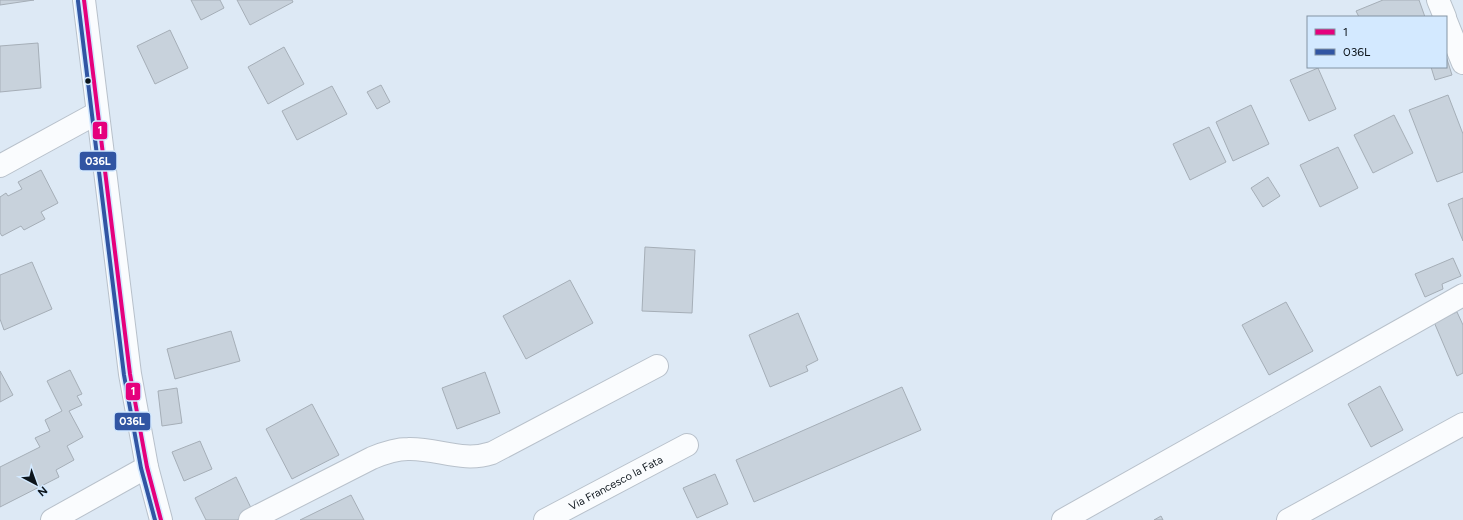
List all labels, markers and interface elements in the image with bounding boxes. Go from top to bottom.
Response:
legend [1307,16,1447,68]
text: 1 [1343,25,1348,39]
text: 036L [1343,45,1371,59]
unlabelled marker [83,76,93,86]
line badge: 1 [92,121,108,140]
text: 1 [98,124,102,137]
line badge: 036L [79,151,117,171]
text: 036L [85,155,111,168]
line badge: 1 [125,382,141,401]
text: 1 [131,385,135,398]
line badge: 036L [114,412,151,431]
text: 036L [119,415,145,428]
street label: Via Francesco la Fata [567,453,665,513]
north arrow [16,464,56,504]
text: N [35,483,50,499]

